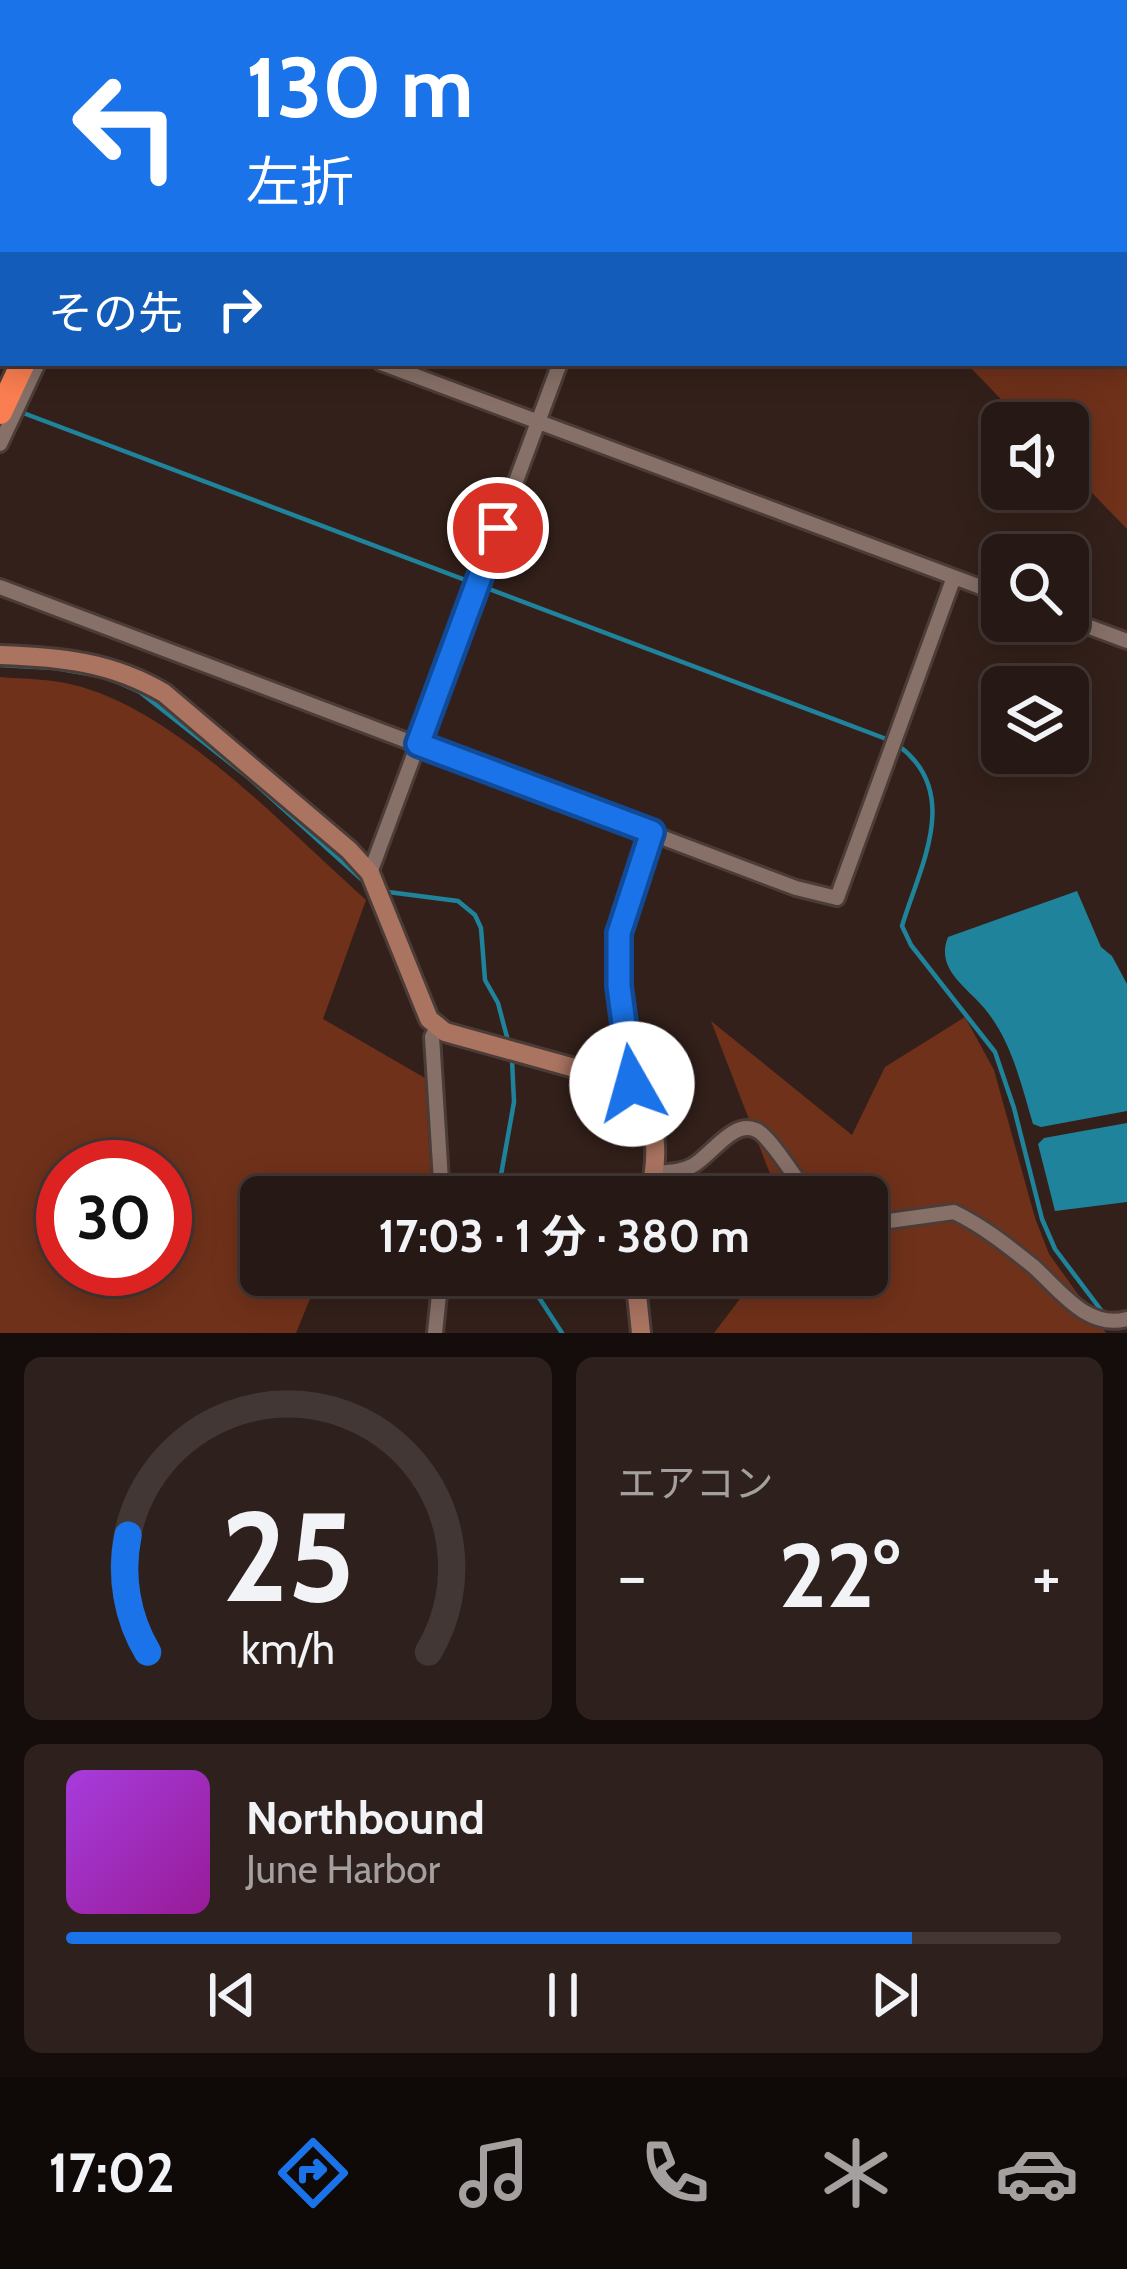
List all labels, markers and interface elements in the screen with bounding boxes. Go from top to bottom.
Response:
text: 130 m [246,36,473,138]
icon: left [48,48,204,204]
text: 左折 [246,149,354,215]
icon: right [207,276,273,342]
text: その先 [48,286,183,340]
map controls [981,402,1089,774]
button: sound [981,402,1089,510]
pin [447,477,549,579]
icon: arrive [465,495,531,561]
button: search [981,534,1089,642]
button: layers [981,666,1089,774]
position arrow [569,1021,695,1147]
speed limit sign: 30 [36,1140,192,1296]
text: 17:03 · 1 分 · 380 m [378,1209,750,1263]
text: エアコン [618,1459,774,1507]
text: 25 [221,1481,354,1632]
text: 22° [779,1520,900,1630]
text: − [618,1535,647,1616]
text: + [1032,1535,1061,1616]
text: km/h [241,1622,335,1674]
text: Northbound [246,1791,485,1845]
text: June Harbor [246,1845,440,1893]
icon: previous [199,1962,265,2028]
icon: pause [530,1962,596,2028]
icon: next [862,1962,928,2028]
icon: directions [271,2131,355,2215]
icon: music [452,2131,536,2215]
icon: phone [633,2131,717,2215]
icon: climate [814,2131,898,2215]
icon: car [995,2131,1079,2215]
text: 17:02 [48,2140,175,2206]

